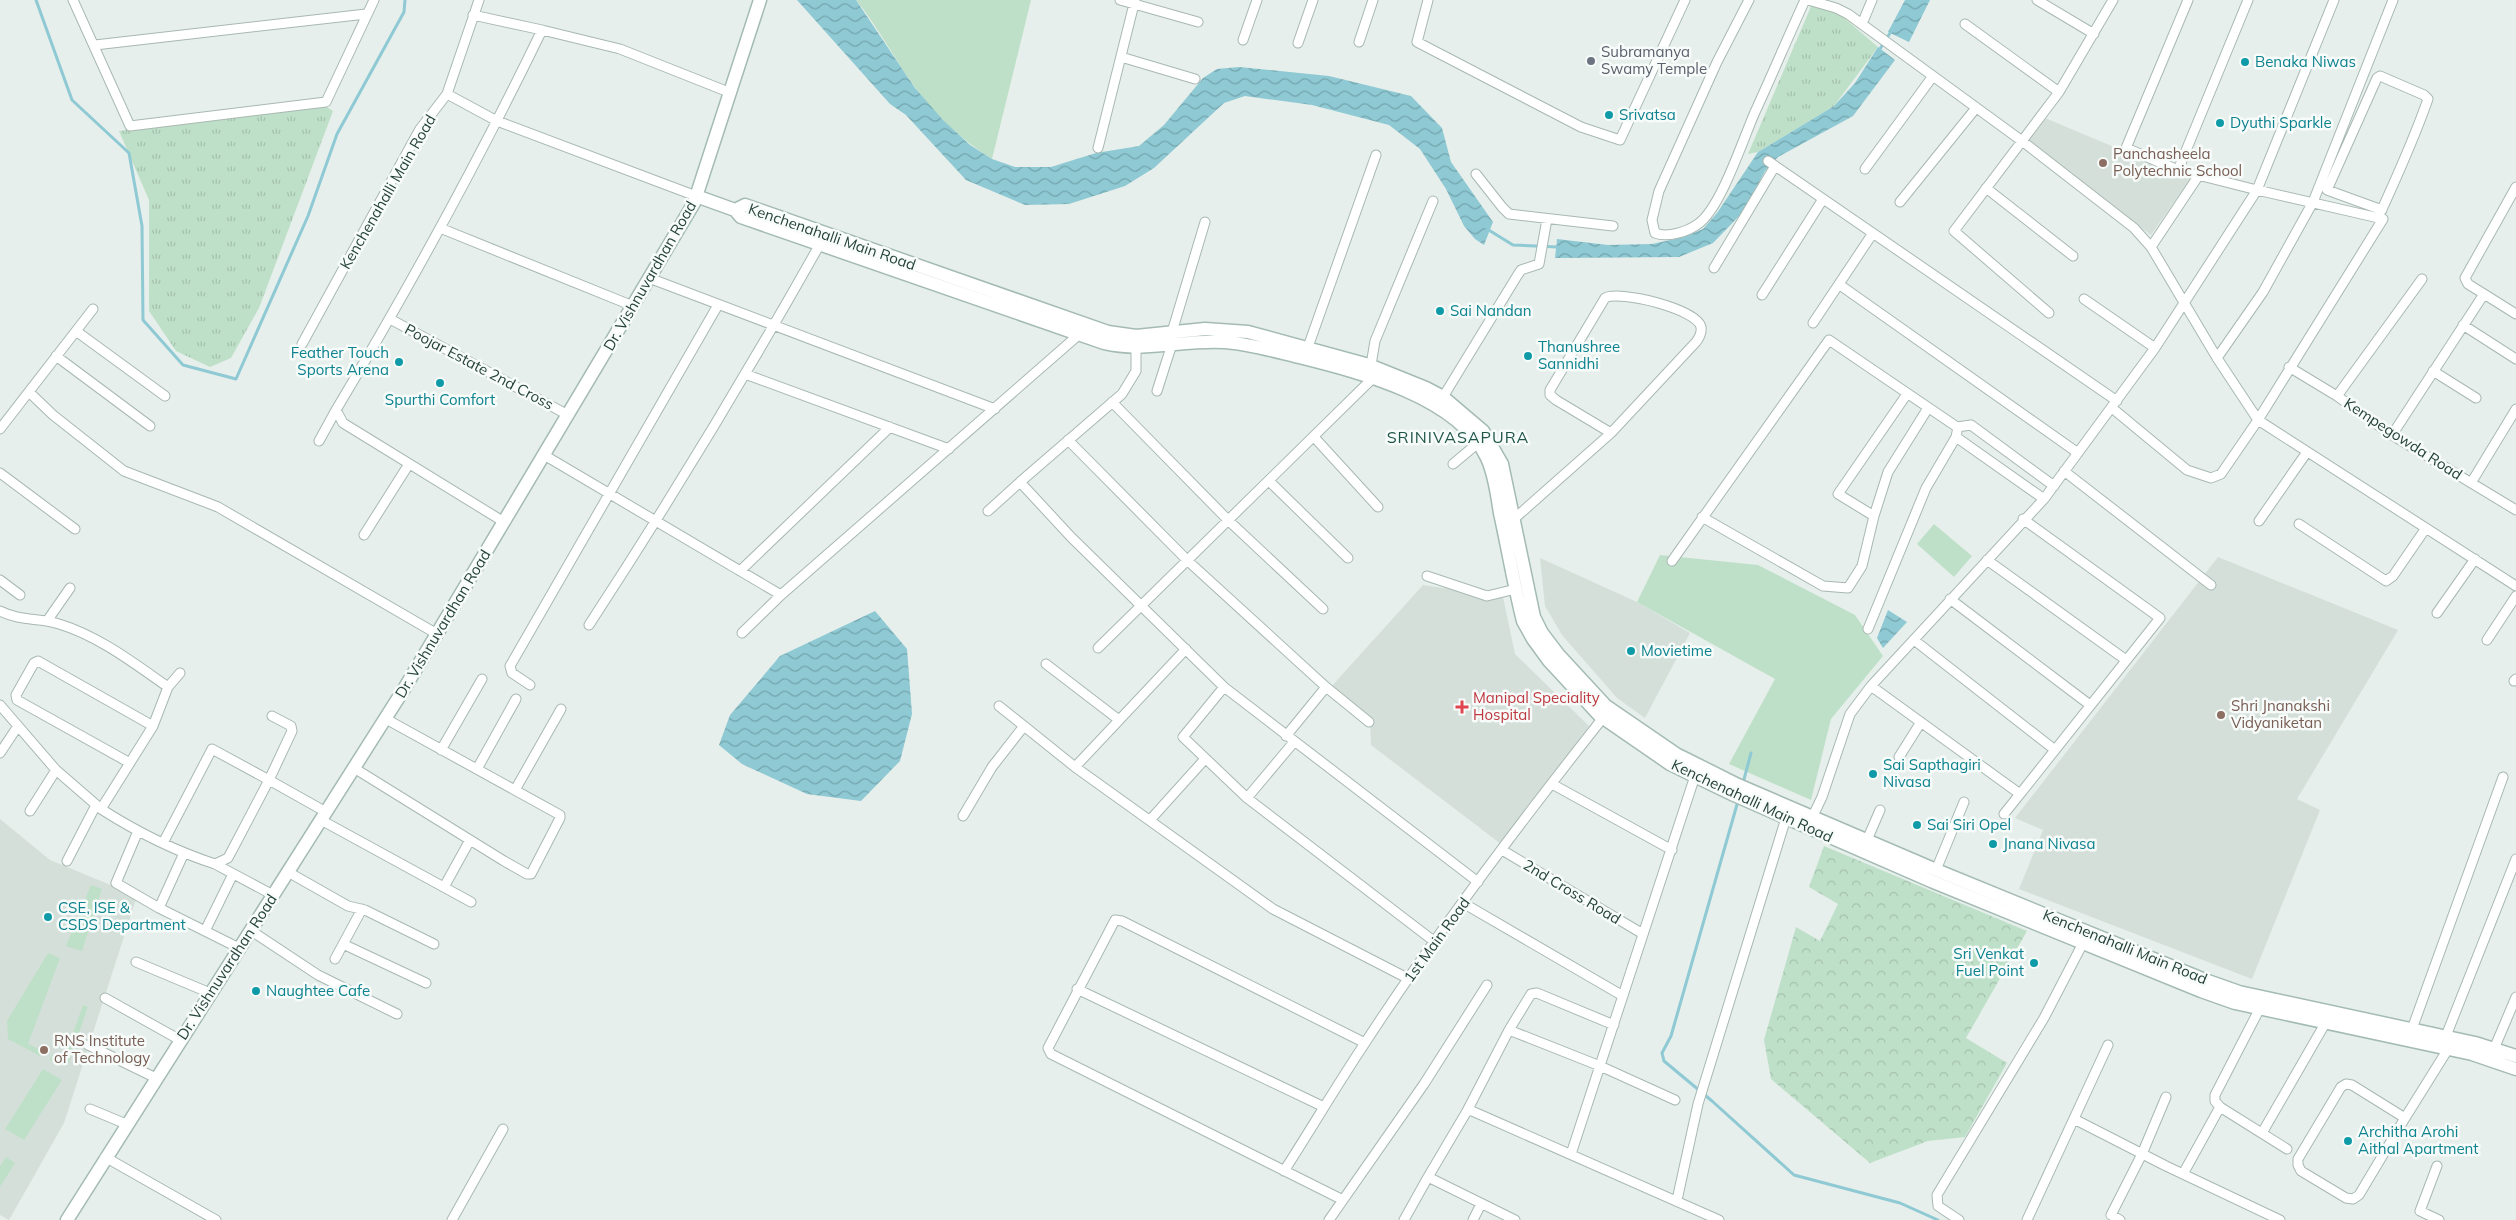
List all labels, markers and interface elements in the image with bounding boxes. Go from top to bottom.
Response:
place label: Subramanya Swamy Temple [1601,42,1707,78]
place label: Benaka Niwas [2255,52,2356,71]
marker: Subramanya Swamy Temple [1585,55,1597,67]
marker: Benaka Niwas [2239,56,2251,68]
place label: Srivatsa [1619,105,1676,124]
marker: Srivatsa [1603,109,1615,121]
street label: Kenchenahalli Main Road [335,111,440,273]
place label: Dyuthi Sparkle [2230,113,2332,132]
marker: Dyuthi Sparkle [2214,117,2226,129]
place label: Panchasheela Polytechnic School [2113,144,2242,180]
marker: Panchasheela Polytechnic School [2097,157,2109,169]
street label: Dr. Vishnuvardhan Road [599,197,700,354]
street label: Kenchenahalli Main Road [746,199,918,274]
place label: Sai Nandan [1450,301,1532,320]
marker: Sai Nandan [1434,305,1446,317]
street label: Poojar Estate 2nd Cross [402,319,557,414]
place label: Thanushree Sannidhi [1538,337,1620,373]
place label: Feather Touch Sports Arena [291,343,389,379]
marker: Thanushree Sannidhi [1522,350,1534,362]
marker: Feather Touch Sports Arena [393,356,405,368]
marker: Spurthi Comfort [434,377,446,389]
place label: Spurthi Comfort [385,390,495,409]
street label: Kempegowda Road [2341,393,2466,484]
district label: SRINIVASAPURA [1387,427,1529,447]
street label: Dr. Vishnuvardhan Road [391,546,494,701]
place label: Movietime [1641,641,1712,660]
marker: Movietime [1625,645,1637,657]
place label: Manipal Speciality Hospital [1473,688,1600,724]
place label: Shri Jnanakshi Vidyaniketan [2231,696,2330,732]
marker: Manipal Speciality Hospital [1455,700,1469,714]
marker: Shri Jnanakshi Vidyaniketan [2215,709,2227,721]
street label: Kenchenahalli Main Road [1669,755,1836,846]
place label: Sai Sapthagiri Nivasa [1883,755,1981,791]
marker: Sai Sapthagiri Nivasa [1867,768,1879,780]
place label: Sai Siri Opel [1927,815,2011,834]
marker: Sai Siri Opel [1911,819,1923,831]
place label: Jnana Nivasa [2003,834,2095,853]
marker: Jnana Nivasa [1987,838,1999,850]
street label: 2nd Cross Road [1520,855,1624,928]
street label: Dr. Vishnuvardhan Road [172,890,281,1043]
street label: 1st Main Road [1399,893,1474,986]
place label: CSE, ISE & CSDS Department [58,898,186,934]
street label: Kenchenahalli Main Road [2040,905,2210,988]
marker: CSE, ISE & CSDS Department [42,911,54,923]
place label: Sri Venkat Fuel Point [1953,944,2024,980]
marker: Sri Venkat Fuel Point [2028,957,2040,969]
place label: Naughtee Cafe [266,981,370,1000]
marker: Naughtee Cafe [250,985,262,997]
place label: RNS Institute of Technology [54,1031,150,1067]
marker: RNS Institute of Technology [38,1044,50,1056]
place label: Architha Arohi Aithal Apartment [2358,1122,2479,1158]
marker: Architha Arohi Aithal Apartment [2342,1135,2354,1147]

